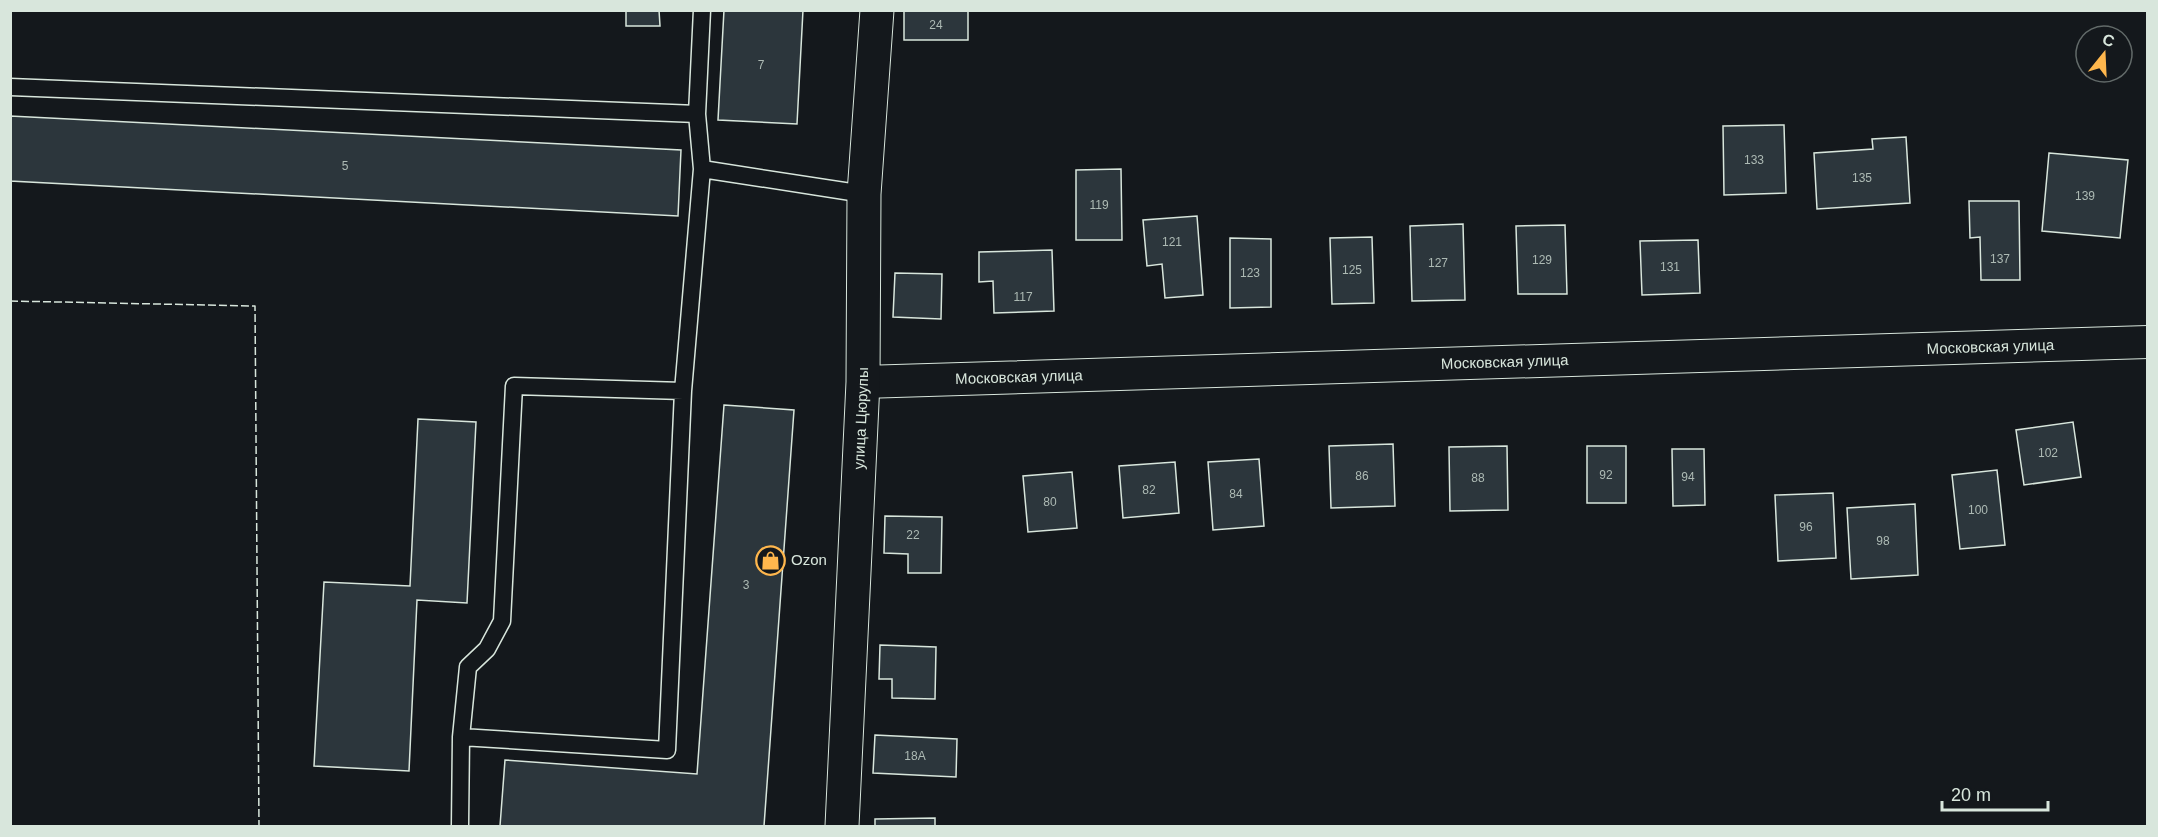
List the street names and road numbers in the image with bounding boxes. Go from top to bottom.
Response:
street label: Московская улица [1926,336,2055,357]
street label: Московская улица [1441,351,1569,372]
street label: Московская улица [955,366,1084,387]
street label: улица Цюрупы [850,367,871,470]

